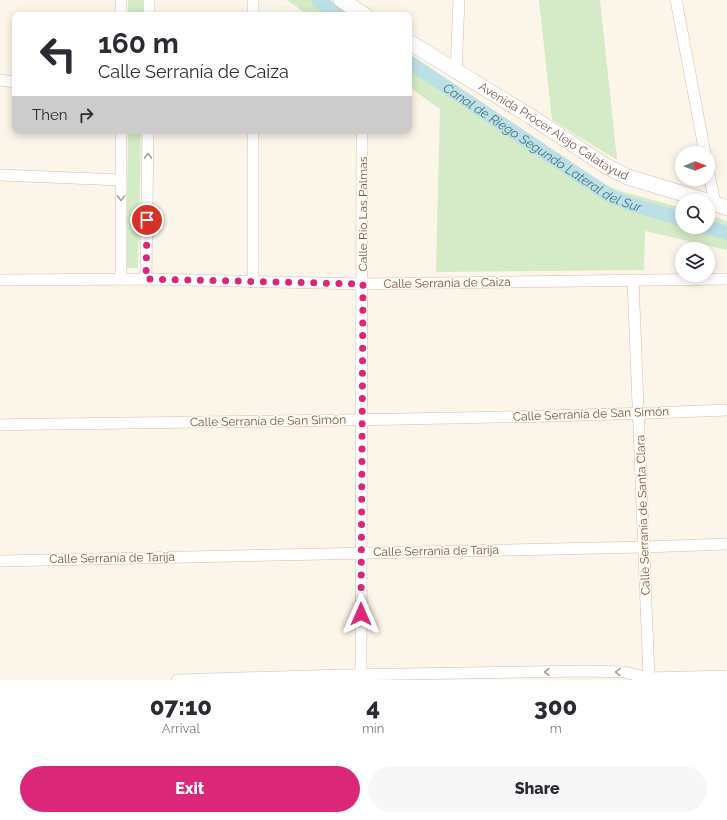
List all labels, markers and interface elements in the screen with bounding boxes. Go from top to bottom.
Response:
text: 160 m [98,27,179,60]
icon: left [32,28,84,80]
text: Calle Serranía de Caiza [98,61,289,82]
street label: Avenida Prócer Alejo Calatayud [476,79,631,183]
water label: Canal de Riego Segundo Lateral del Sur [441,80,644,215]
icon: right [75,104,97,126]
text: Then [32,106,67,124]
north arrow [675,146,715,186]
map controls [675,146,715,282]
one-way arrow [144,153,152,159]
street label: Calle Río Las Palmas [356,156,370,271]
button: search [675,194,715,234]
one-way arrow [117,195,125,201]
pin [130,203,164,237]
icon: arrive [136,209,158,231]
button: layers [675,242,715,282]
street label: Calle Serranía de Caiza [383,275,511,291]
street label: Calle Serranía de San Simón [513,404,669,424]
street label: Calle Serranía de San Simón [190,413,346,429]
street label: Calle Serranía de Santa Clara [633,434,653,596]
street label: Calle Serranía de Tarija [373,543,499,559]
street label: Calle Serranía de Tarija [49,550,175,566]
position arrow [340,593,382,635]
one-way arrow [544,668,550,676]
one-way arrow [615,668,621,676]
text: 07:10 [150,692,212,721]
text: 4 [366,692,380,721]
text: 300 [534,692,577,721]
text: Arrival [162,721,200,736]
text: min [362,721,384,736]
text: m [550,721,562,736]
button: Exit [20,766,360,812]
button: Share [368,766,707,812]

